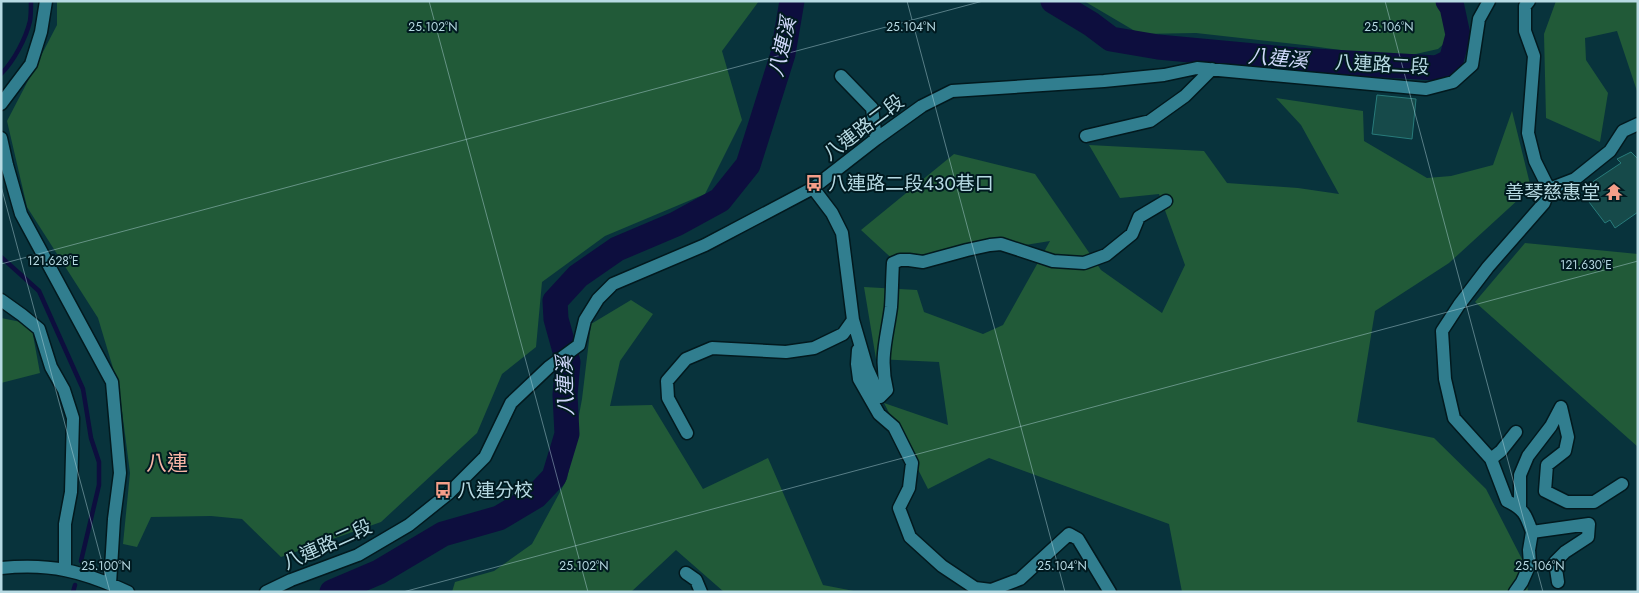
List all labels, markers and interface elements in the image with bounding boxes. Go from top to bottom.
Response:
water label: 八連溪 [762,12,804,80]
text: 25.102°N [408,18,458,36]
text: 25.104°N [886,18,936,36]
text: 25.106°N [1364,18,1414,36]
water label: 八連溪 [1247,41,1312,76]
street label: 八連路二段 [1334,49,1430,80]
street label: 八連路二段 [817,88,909,167]
place label: 八連路二段430巷口 [828,170,994,197]
bus stop icon: 八連路二段430巷口 [804,173,824,193]
place label: 善琴慈惠堂 [1505,179,1600,206]
temple icon: 善琴慈惠堂 [1604,182,1624,202]
text: 121.628°E [27,252,79,270]
text: 121.630°E [1560,256,1612,274]
water label: 八連溪 [550,352,581,416]
district label: 八連 [146,448,188,478]
place label: 八連分校 [457,477,533,504]
bus stop icon: 八連分校 [433,480,453,500]
street label: 八連路二段 [278,513,376,576]
text: 25.100°N [81,557,131,575]
text: 25.102°N [559,557,609,575]
text: 25.104°N [1037,557,1087,575]
text: 25.106°N [1515,557,1565,575]

